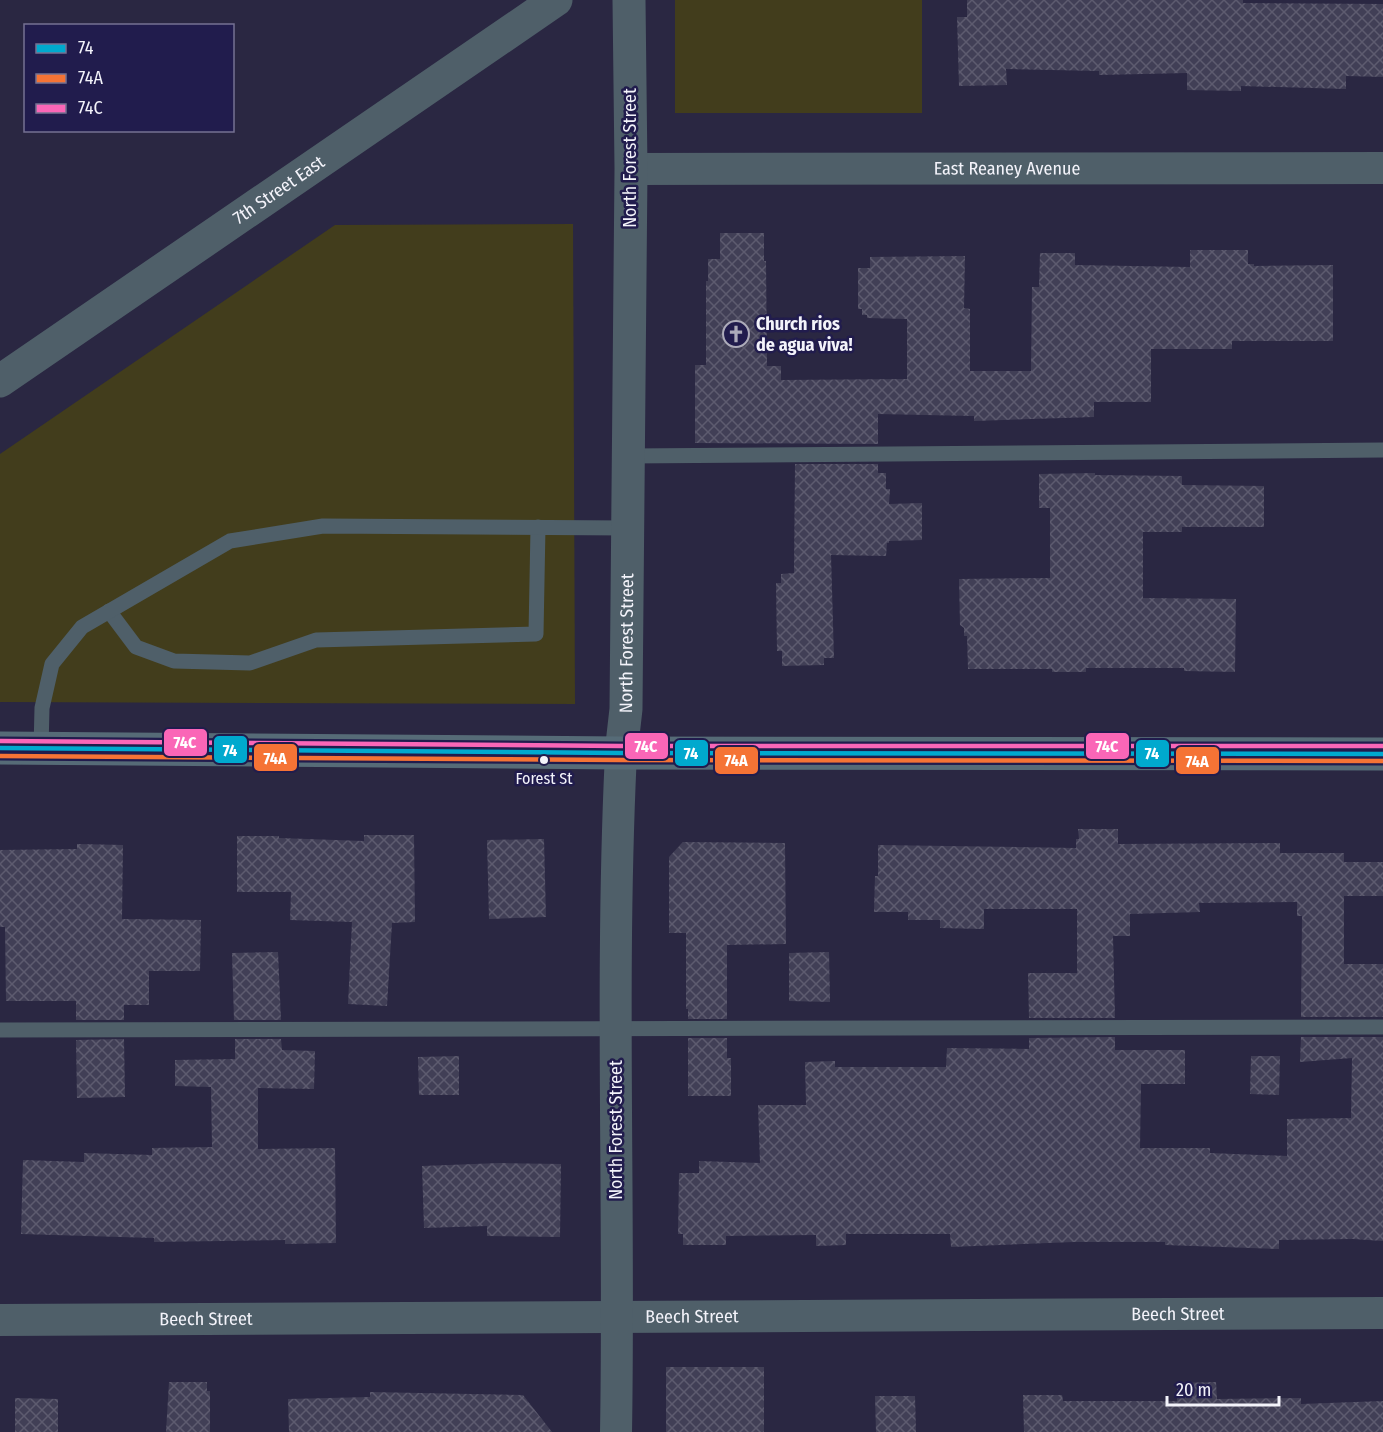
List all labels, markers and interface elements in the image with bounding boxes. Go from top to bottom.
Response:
legend [24,24,234,132]
text: 74 [78,37,94,59]
text: 74A [78,67,103,89]
street label: North Forest Street [619,88,641,228]
text: 74C [78,97,103,119]
street label: 7th Street East [229,151,329,229]
street label: East Reaney Avenue [934,157,1080,180]
place label: Church rios de agua viva! [756,313,853,356]
church icon: Church rios de agua viva! [721,319,751,349]
street label: North Forest Street [615,573,638,713]
line badge: 74C [163,728,208,757]
line badge: 74C [624,732,669,760]
line badge: 74C [1085,732,1130,760]
text: 74C [174,733,197,752]
line badge: 74 [213,735,248,764]
text: 74C [635,737,658,756]
text: 74C [1096,737,1119,756]
line badge: 74 [674,739,709,767]
line badge: 74 [1135,739,1170,768]
text: 74 [223,741,237,760]
line badge: 74A [253,743,298,772]
text: 74 [684,744,698,763]
text: 74 [1145,744,1159,763]
line badge: 74A [714,746,759,775]
line badge: 74A [1175,746,1220,775]
text: 74A [263,749,287,768]
text: 74A [724,751,748,770]
text: 74A [1185,752,1209,771]
marker: Forest St [538,754,550,766]
place label: Forest St [516,769,573,788]
street label: North Forest Street [605,1060,627,1200]
street label: Beech Street [1131,1303,1225,1325]
street label: Beech Street [645,1305,739,1328]
street label: Beech Street [159,1308,253,1330]
scale bar [1167,1369,1280,1407]
text: 20 m [1176,1379,1211,1401]

